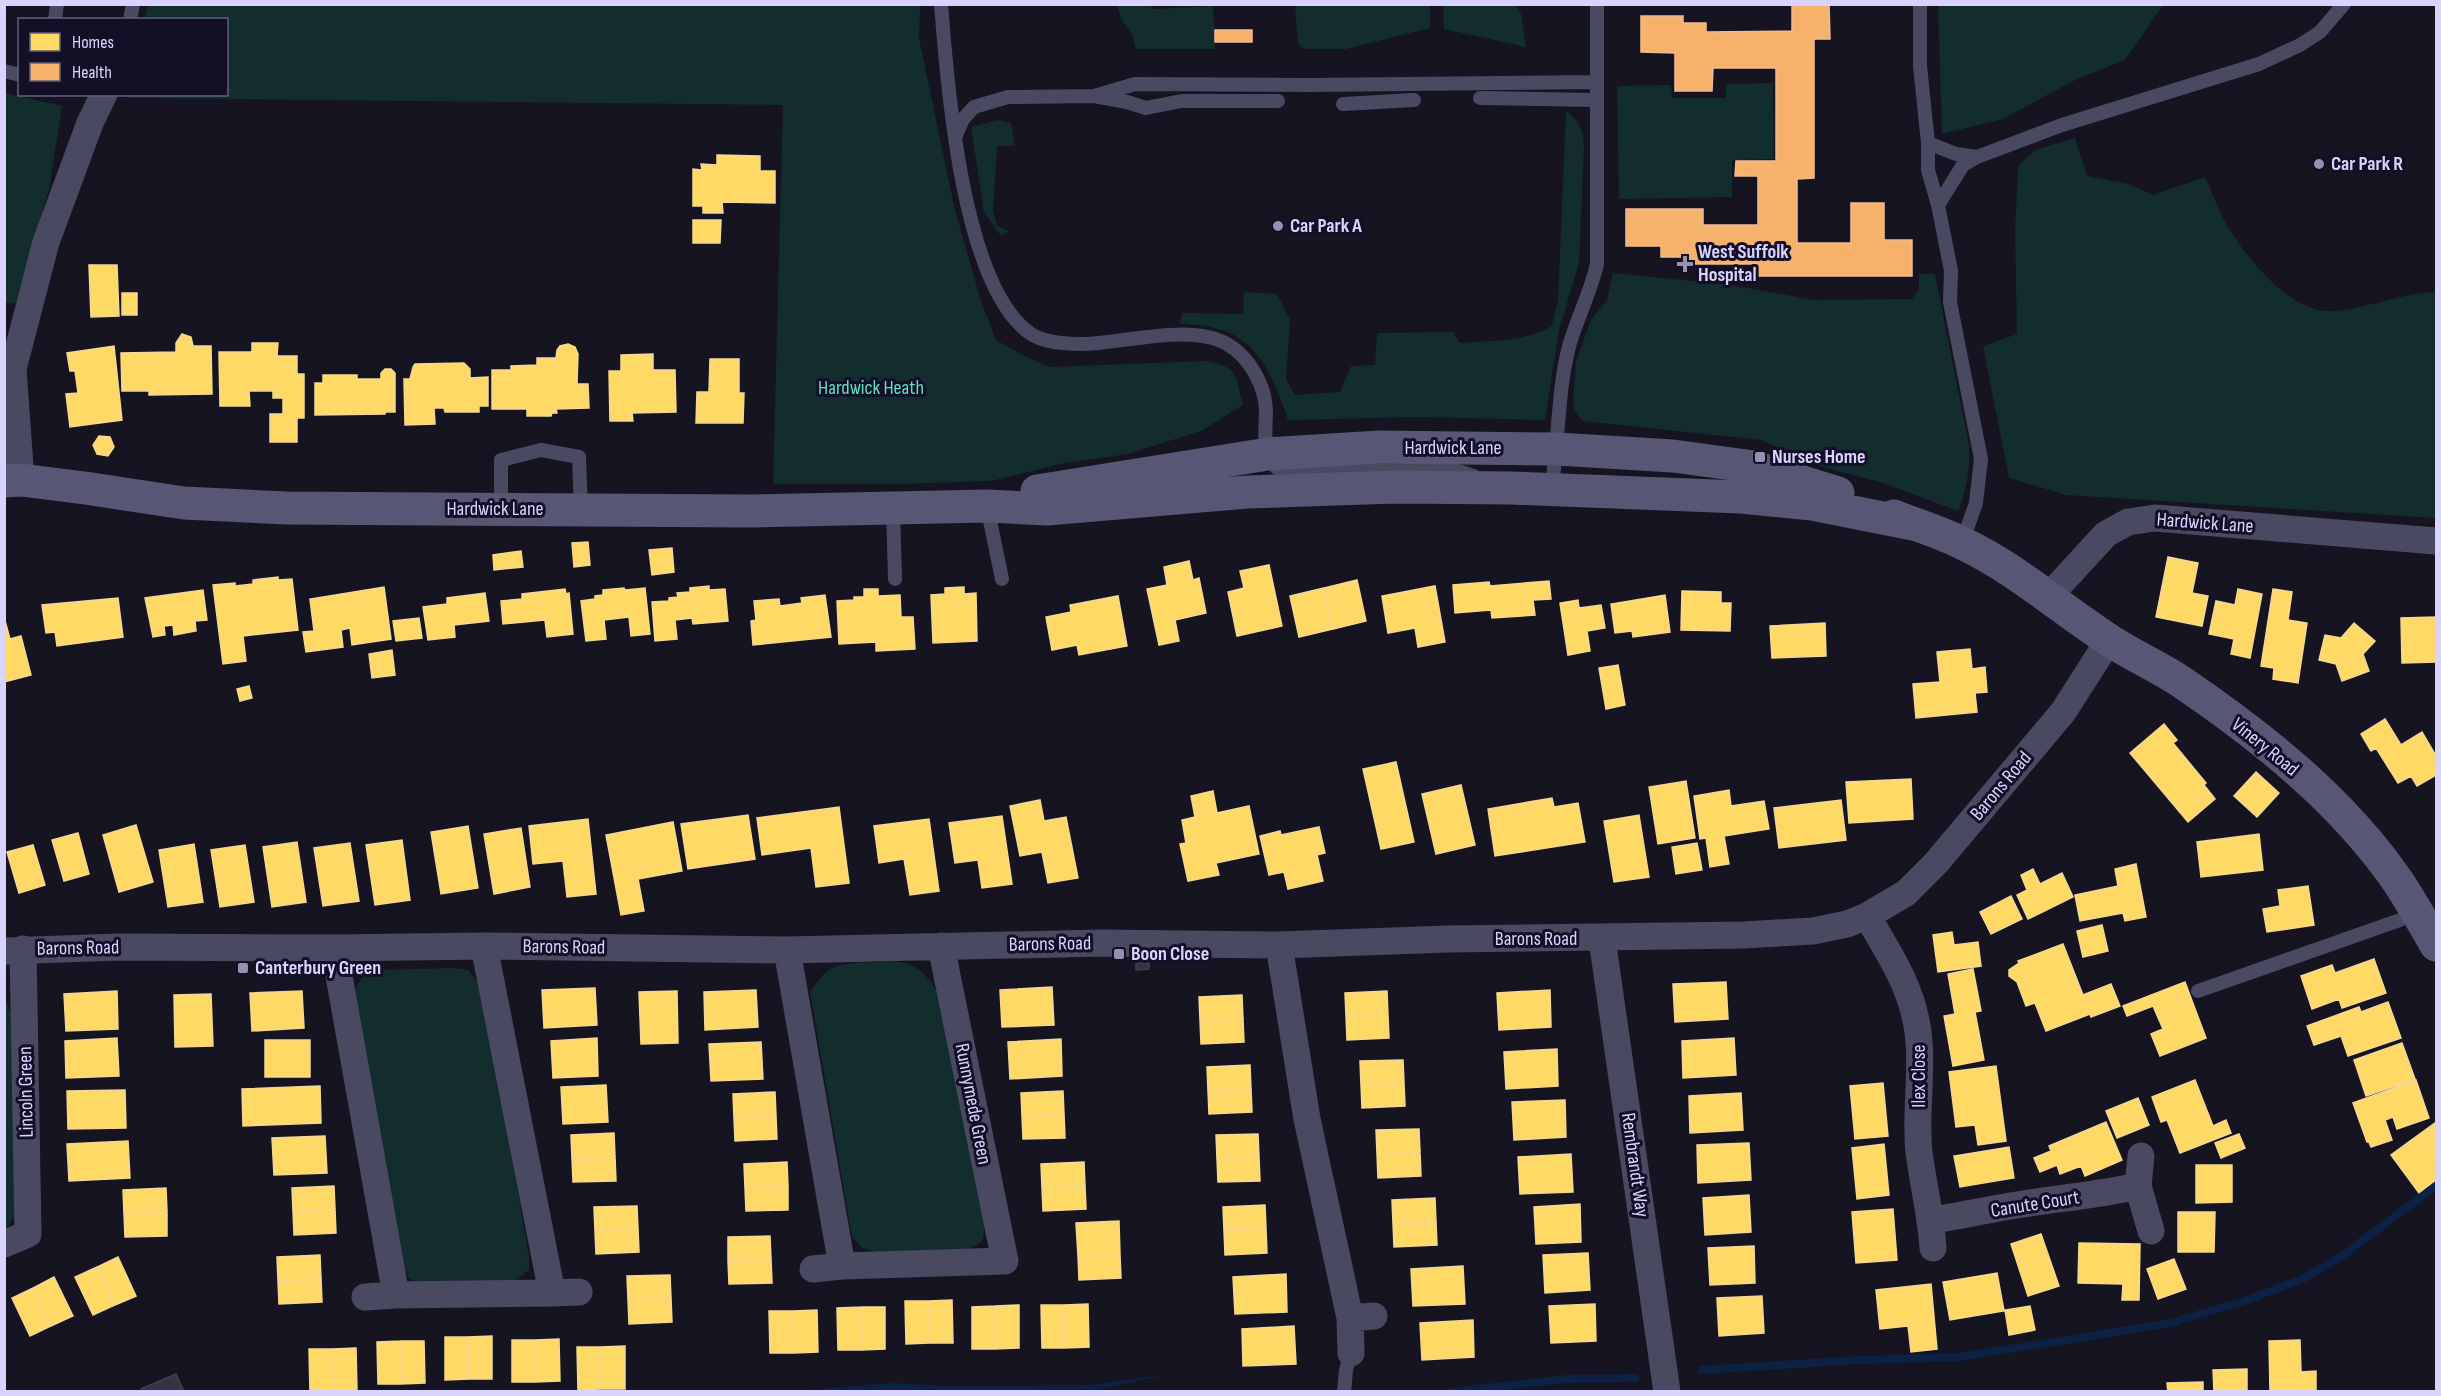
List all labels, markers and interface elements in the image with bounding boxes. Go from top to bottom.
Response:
legend [18,18,228,96]
text: Homes [72,32,114,53]
text: Health [72,62,112,83]
place label: Car Park R [2331,152,2403,176]
marker: Car Park R [2312,157,2326,171]
place label: Car Park A [1290,214,1362,238]
marker: Car Park A [1271,219,1285,233]
place label: West Suffolk Hospital [1698,240,1789,287]
marker: West Suffolk Hospital [1676,255,1694,273]
park label: Hardwick Heath [818,376,924,400]
street label: Hardwick Lane [1404,436,1502,460]
place label: Nurses Home [1772,445,1866,469]
marker: Nurses Home [1753,450,1767,464]
street label: Hardwick Lane [446,497,544,521]
street label: Hardwick Lane [2156,508,2254,538]
street label: Vinery Road [2227,713,2303,781]
street label: Barons Road [1965,747,2037,825]
street label: Barons Road [1495,927,1577,951]
street label: Barons Road [1008,931,1092,957]
street label: Barons Road [522,934,606,960]
street label: Barons Road [36,935,120,961]
place label: Boon Close [1131,942,1209,966]
marker: Boon Close [1112,947,1126,961]
place label: Canterbury Green [255,956,381,980]
marker: Canterbury Green [236,961,250,975]
street label: Runnymede Green [949,1041,997,1167]
street label: Ilex Close [1907,1044,1931,1108]
street label: Lincoln Green [13,1046,39,1138]
street label: Rembrandt Way [1616,1111,1654,1219]
street label: Canute Court [1989,1185,2081,1223]

